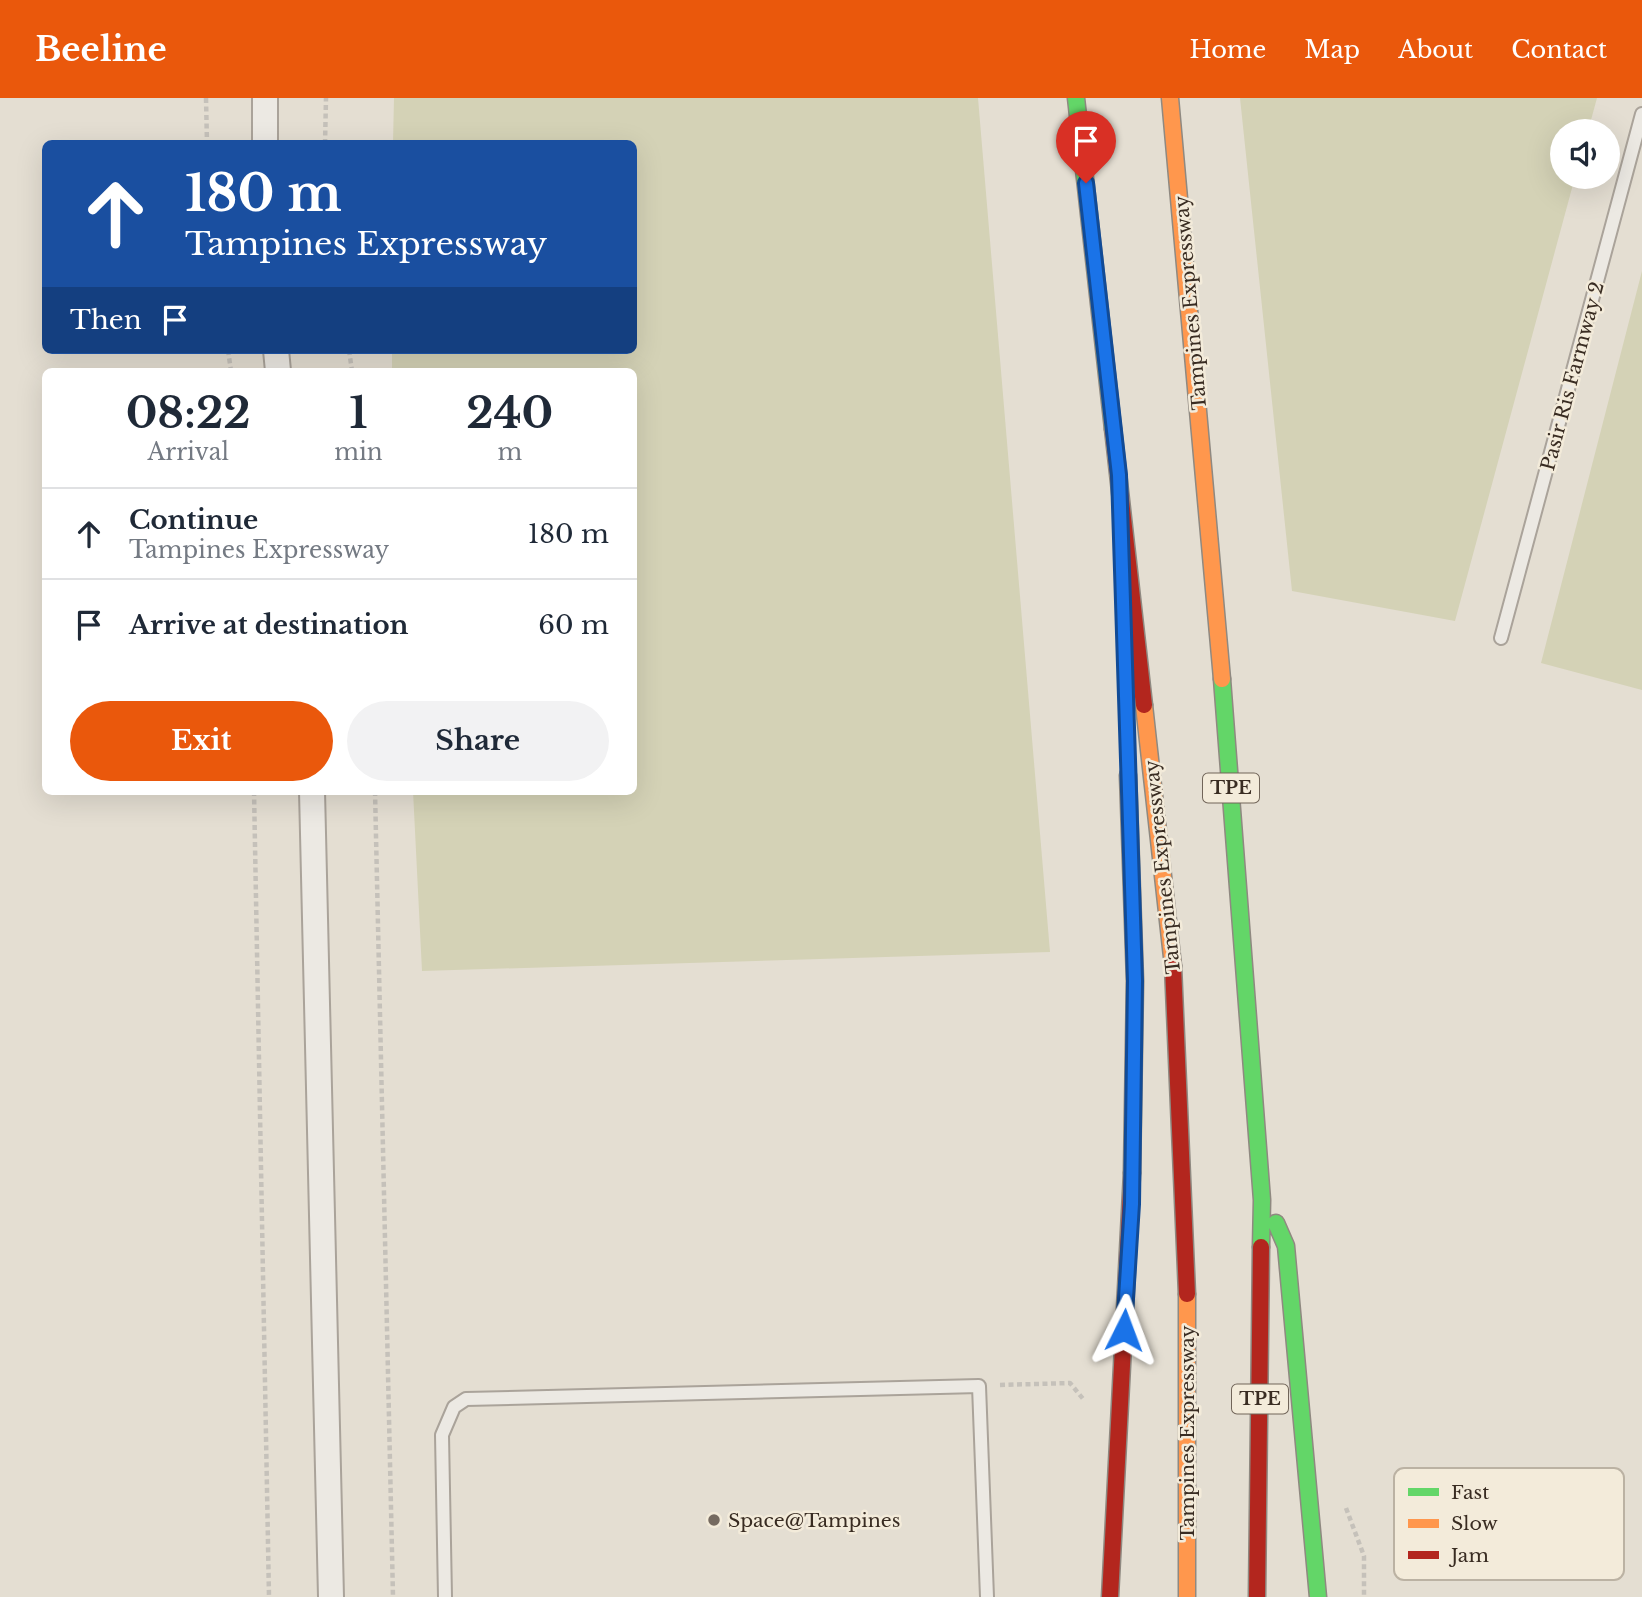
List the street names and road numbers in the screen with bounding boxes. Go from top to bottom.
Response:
street label: Tampines Expressway [1170,195,1211,411]
street label: Pasir Ris Farmway 2 [1536,279,1609,473]
street label: Tampines Expressway [1140,759,1185,975]
road number: TPE [1203,774,1259,802]
street label: Tampines Expressway [1176,1325,1199,1541]
road number: TPE [1232,1384,1288,1414]

